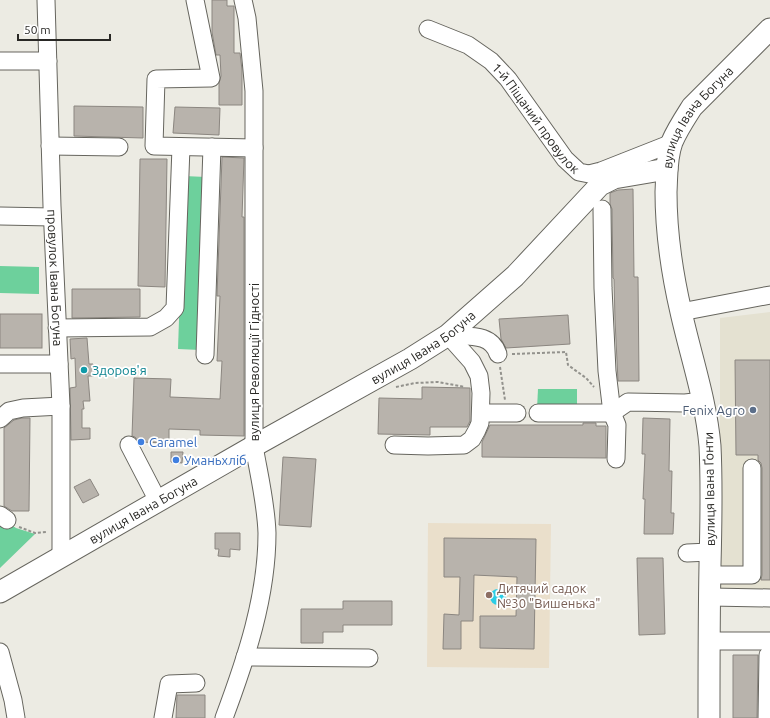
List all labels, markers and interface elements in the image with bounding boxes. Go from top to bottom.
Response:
scale bar [18,16,110,42]
text: 50 m [24,23,51,36]
street label: 1-й Піщаний провулок [490,60,583,176]
street label: вулиця Івана Богуна [660,63,736,169]
street label: провулок Івана Богуна [45,209,65,347]
street label: вулиця Революції Гідності [247,283,261,441]
street label: вулиця Івана Богуна [368,308,478,386]
place label: Здоров'я [92,363,147,377]
marker: Здоров'я [79,365,89,375]
place label: Fenix Agro [682,403,745,417]
marker: Fenix Agro [748,405,758,415]
street label: вулиця Івана Ґонти [701,432,717,546]
place label: Caramel [149,435,198,449]
marker: Caramel [136,437,146,447]
place label: Уманьхліб [184,453,247,467]
marker: Уманьхліб [171,455,181,465]
street label: вулиця Івана Богуна [87,473,200,546]
place label: Дитячий садок №30 "Вишенька" [497,581,600,610]
marker: Дитячий садок №30 "Вишенька" [484,590,494,600]

